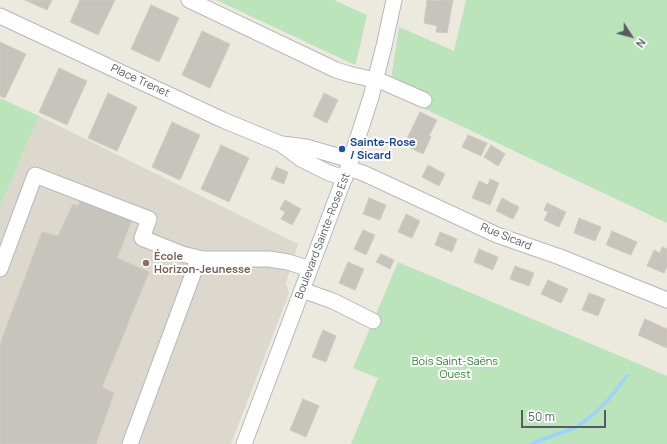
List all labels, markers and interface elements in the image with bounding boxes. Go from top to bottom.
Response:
north arrow [611,16,651,56]
text: N [633,36,650,51]
street label: Place Trenet [109,62,171,100]
place label: Sainte-Rose / Sicard [350,136,416,162]
marker: Sainte-Rose / Sicard [337,144,347,154]
street label: Boulevard Sainte-Rose Est [293,171,353,301]
street label: Rue Sicard [479,221,533,253]
place label: École Horizon-Jeunesse [154,250,251,276]
marker: École Horizon-Jeunesse [141,258,151,268]
park label: Bois Saint-Saëns Ouest [412,355,498,381]
scale bar [523,402,608,428]
text: 50 m [528,408,555,425]

